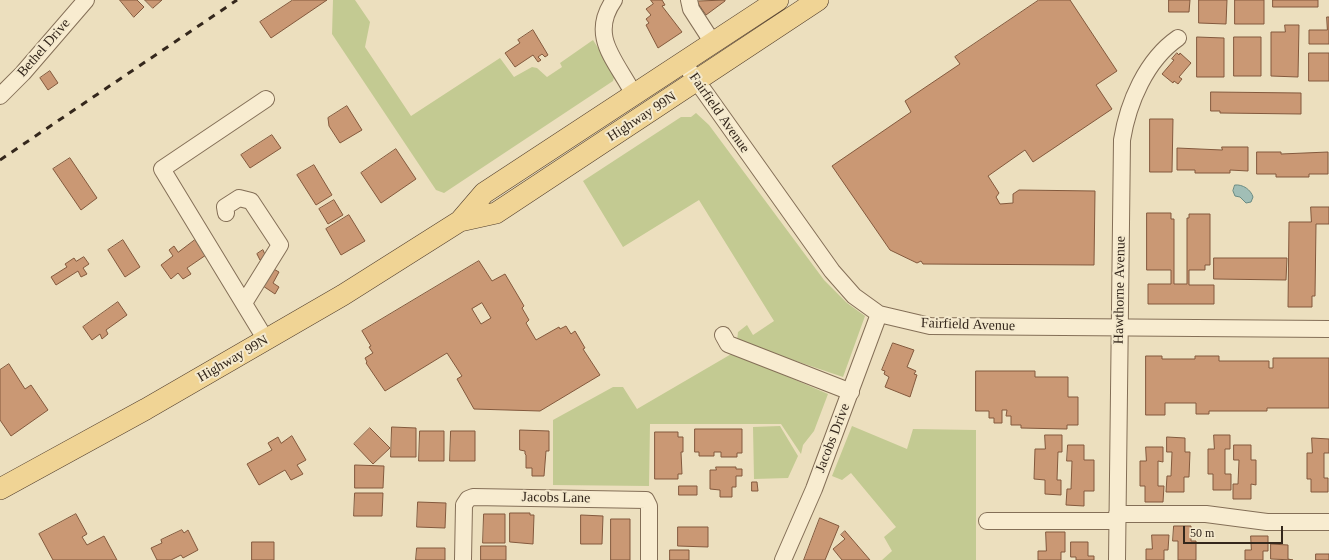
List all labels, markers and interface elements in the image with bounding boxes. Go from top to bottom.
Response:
street label: Bethel Drive [14,15,74,81]
street label: Fairfield Avenue [685,70,753,156]
street label: Highway 99N [604,88,680,146]
street label: Hawthorne Avenue [1111,236,1129,344]
street label: Fairfield Avenue [921,315,1015,335]
street label: Highway 99N [195,332,271,386]
street label: Jacobs Drive [812,401,854,475]
street label: Jacobs Lane [521,489,591,507]
scale bar [1185,518,1285,544]
text: 50 m [1190,526,1214,540]

